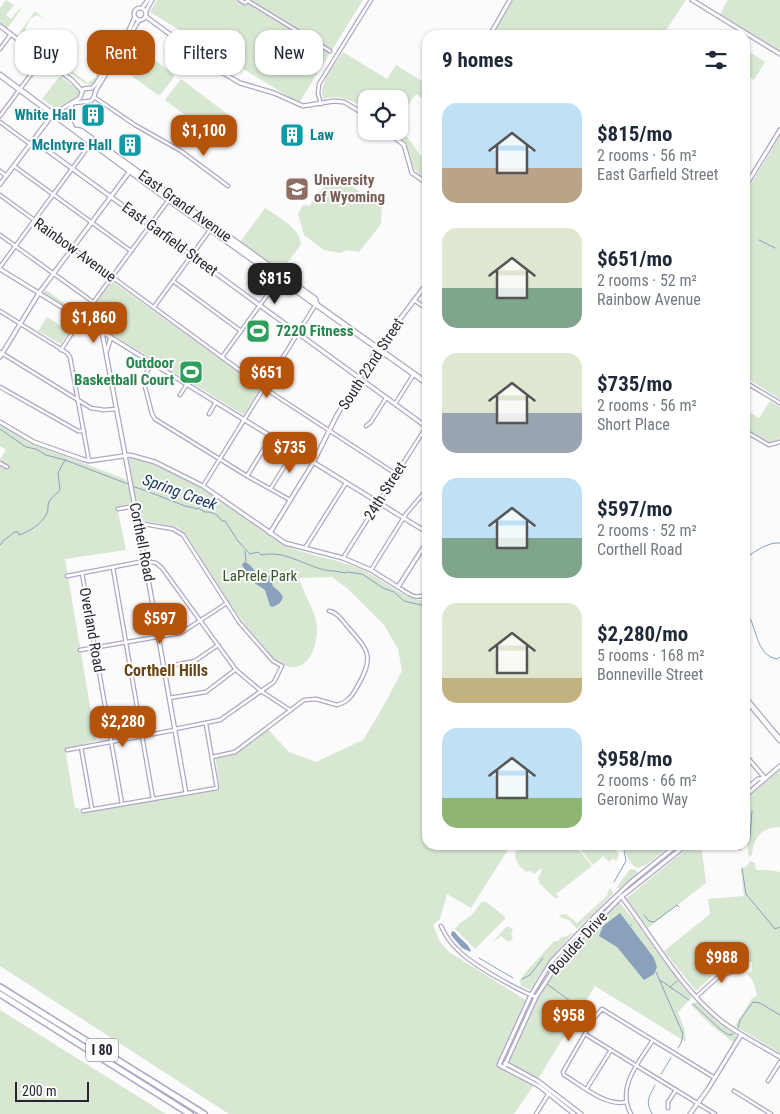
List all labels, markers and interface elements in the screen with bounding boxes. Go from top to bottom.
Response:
chip: Buy [15,30,77,75]
chip: Rent [87,30,155,75]
chip: Filters [165,30,245,75]
chip: New [255,30,323,75]
icon: filters [702,46,730,74]
text: 9 homes [442,48,513,72]
map controls [358,90,408,140]
button: locate [358,90,408,140]
building icon: White Hall [80,102,106,128]
place label: White Hall [15,106,76,124]
pin: $1,100 [163,114,245,157]
text: $1,100 [182,121,226,140]
building icon: Law [279,122,305,148]
text: $815/mo [597,122,672,146]
icon: home [482,123,542,183]
place label: Law [310,126,334,144]
building icon: McIntyre Hall [117,132,143,158]
place label: McIntyre Hall [32,136,112,154]
text: 2 rooms · 56 m² [597,146,697,165]
text: East Garfield Street [597,165,718,184]
street label: East Grand Avenue [135,166,235,246]
place label: University of Wyoming [314,171,385,206]
school or university icon: University of Wyoming [284,176,310,202]
street label: East Garfield Street [119,198,221,280]
street label: Rainbow Avenue [30,214,120,286]
text: $651/mo [597,247,672,271]
icon: home [482,248,542,308]
pin: $815 [245,262,305,305]
text: $815 [259,269,291,288]
text: 2 rooms · 52 m² [597,271,697,290]
text: Rainbow Avenue [597,290,701,309]
pin: $1,860 [53,302,135,344]
text: $1,860 [72,308,116,327]
street label: South 22nd Street [335,315,407,413]
sports icon: 7220 Fitness [245,318,271,344]
place label: 7220 Fitness [276,322,354,340]
place label: Outdoor Basketball Court [74,354,174,389]
pin: $651 [237,356,297,399]
sports icon: Outdoor Basketball Court [178,359,204,385]
text: $651 [251,363,283,382]
text: $735/mo [597,372,672,396]
icon: home [482,373,542,433]
text: 2 rooms · 56 m² [597,396,697,415]
text: Short Place [597,415,670,434]
pin: $735 [260,432,320,474]
text: $735 [274,438,306,457]
street label: 24th Street [360,459,410,523]
water label: Spring Creek [140,470,221,515]
text: $597/mo [597,497,672,521]
icon: home [482,498,542,558]
street label: Corthell Road [126,501,158,583]
text: 2 rooms · 52 m² [597,521,697,540]
text: Corthell Road [597,540,682,559]
park label: LaPrele Park [223,567,298,585]
street label: Overland Road [76,586,108,674]
pin: $597 [130,602,190,645]
text: $597 [144,609,176,628]
text: $2,280/mo [597,622,688,646]
icon: home [482,623,542,683]
text: 5 rooms · 168 m² [597,646,705,665]
district label: Corthell Hills [124,661,208,680]
text: Bonneville Street [597,665,703,684]
pin: $2,280 [82,706,164,748]
text: $2,280 [101,712,145,731]
text: $958/mo [597,747,672,771]
icon: home [482,748,542,808]
text: 2 rooms · 66 m² [597,771,697,790]
text: Geronimo Way [597,790,688,809]
street label: Boulder Drive [545,908,611,978]
pin: $988 [692,942,752,984]
text: $988 [706,948,738,967]
pin: $958 [539,1000,599,1042]
text: $958 [553,1006,585,1025]
road number: I 80 [86,1038,118,1062]
scale bar [15,1079,89,1102]
text: 200 m [22,1083,57,1099]

